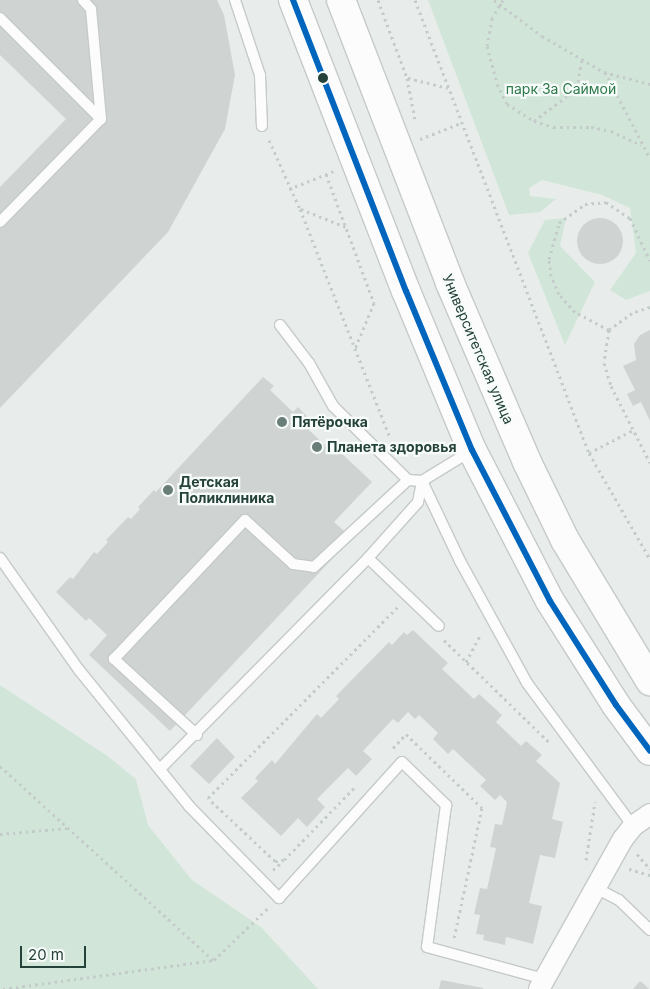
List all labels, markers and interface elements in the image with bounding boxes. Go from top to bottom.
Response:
unlabelled marker [318,73,328,83]
park label: парк За Саймой [506,81,616,97]
street label: Университетская улица [439,271,517,427]
place label: Пятёрочка [292,414,368,430]
marker: Пятёрочка [276,416,288,428]
place label: Планета здоровья [327,439,457,455]
marker: Планета здоровья [311,441,323,453]
place label: Детская Поликлиника [179,474,274,507]
marker: Детская Поликлиника [161,483,175,497]
scale bar [22,936,89,968]
text: 20 m [28,945,64,964]

